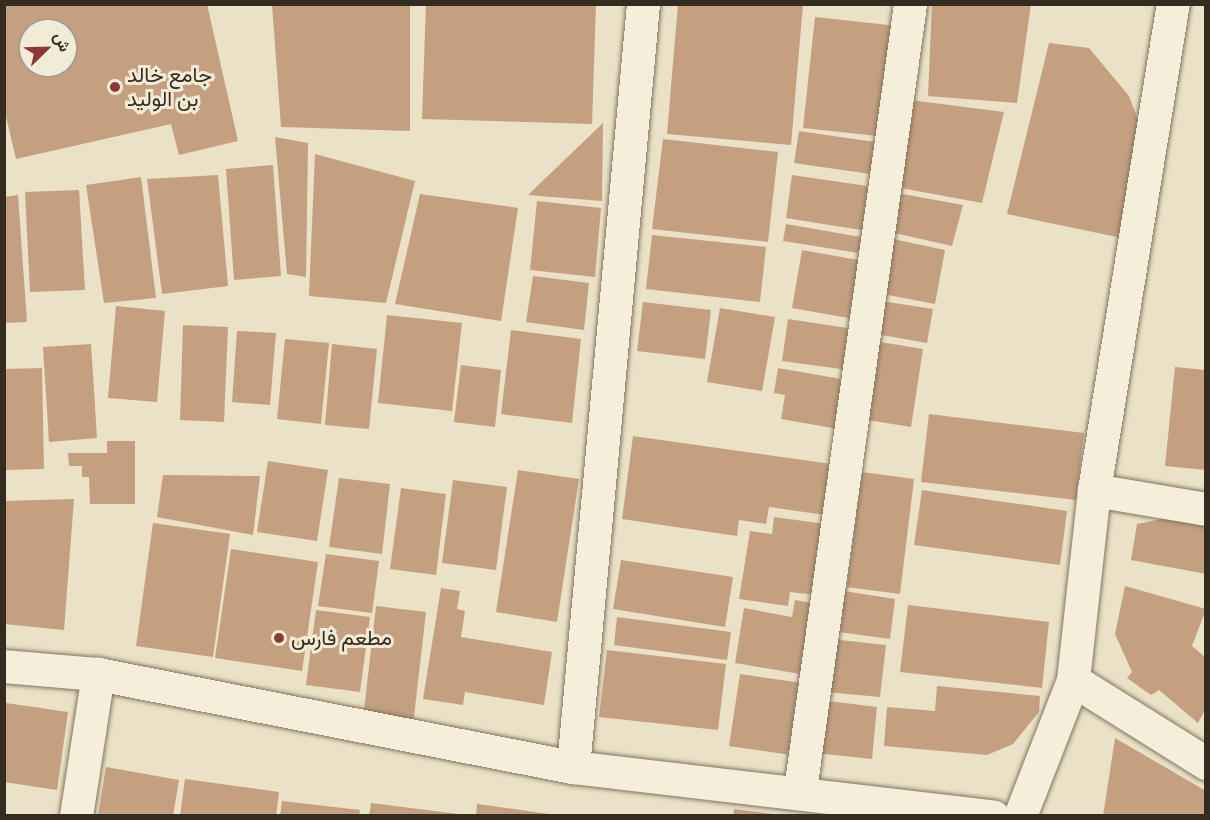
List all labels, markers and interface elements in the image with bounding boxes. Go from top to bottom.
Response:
north arrow [18,18,78,78]
text: ش [49,29,77,55]
place label: جامع خالد بن الوليد [127,62,212,112]
marker: جامع خالد بن الوليد [108,80,122,94]
place label: مطعم فارس [291,625,392,651]
marker: مطعم فارس [272,631,286,645]

